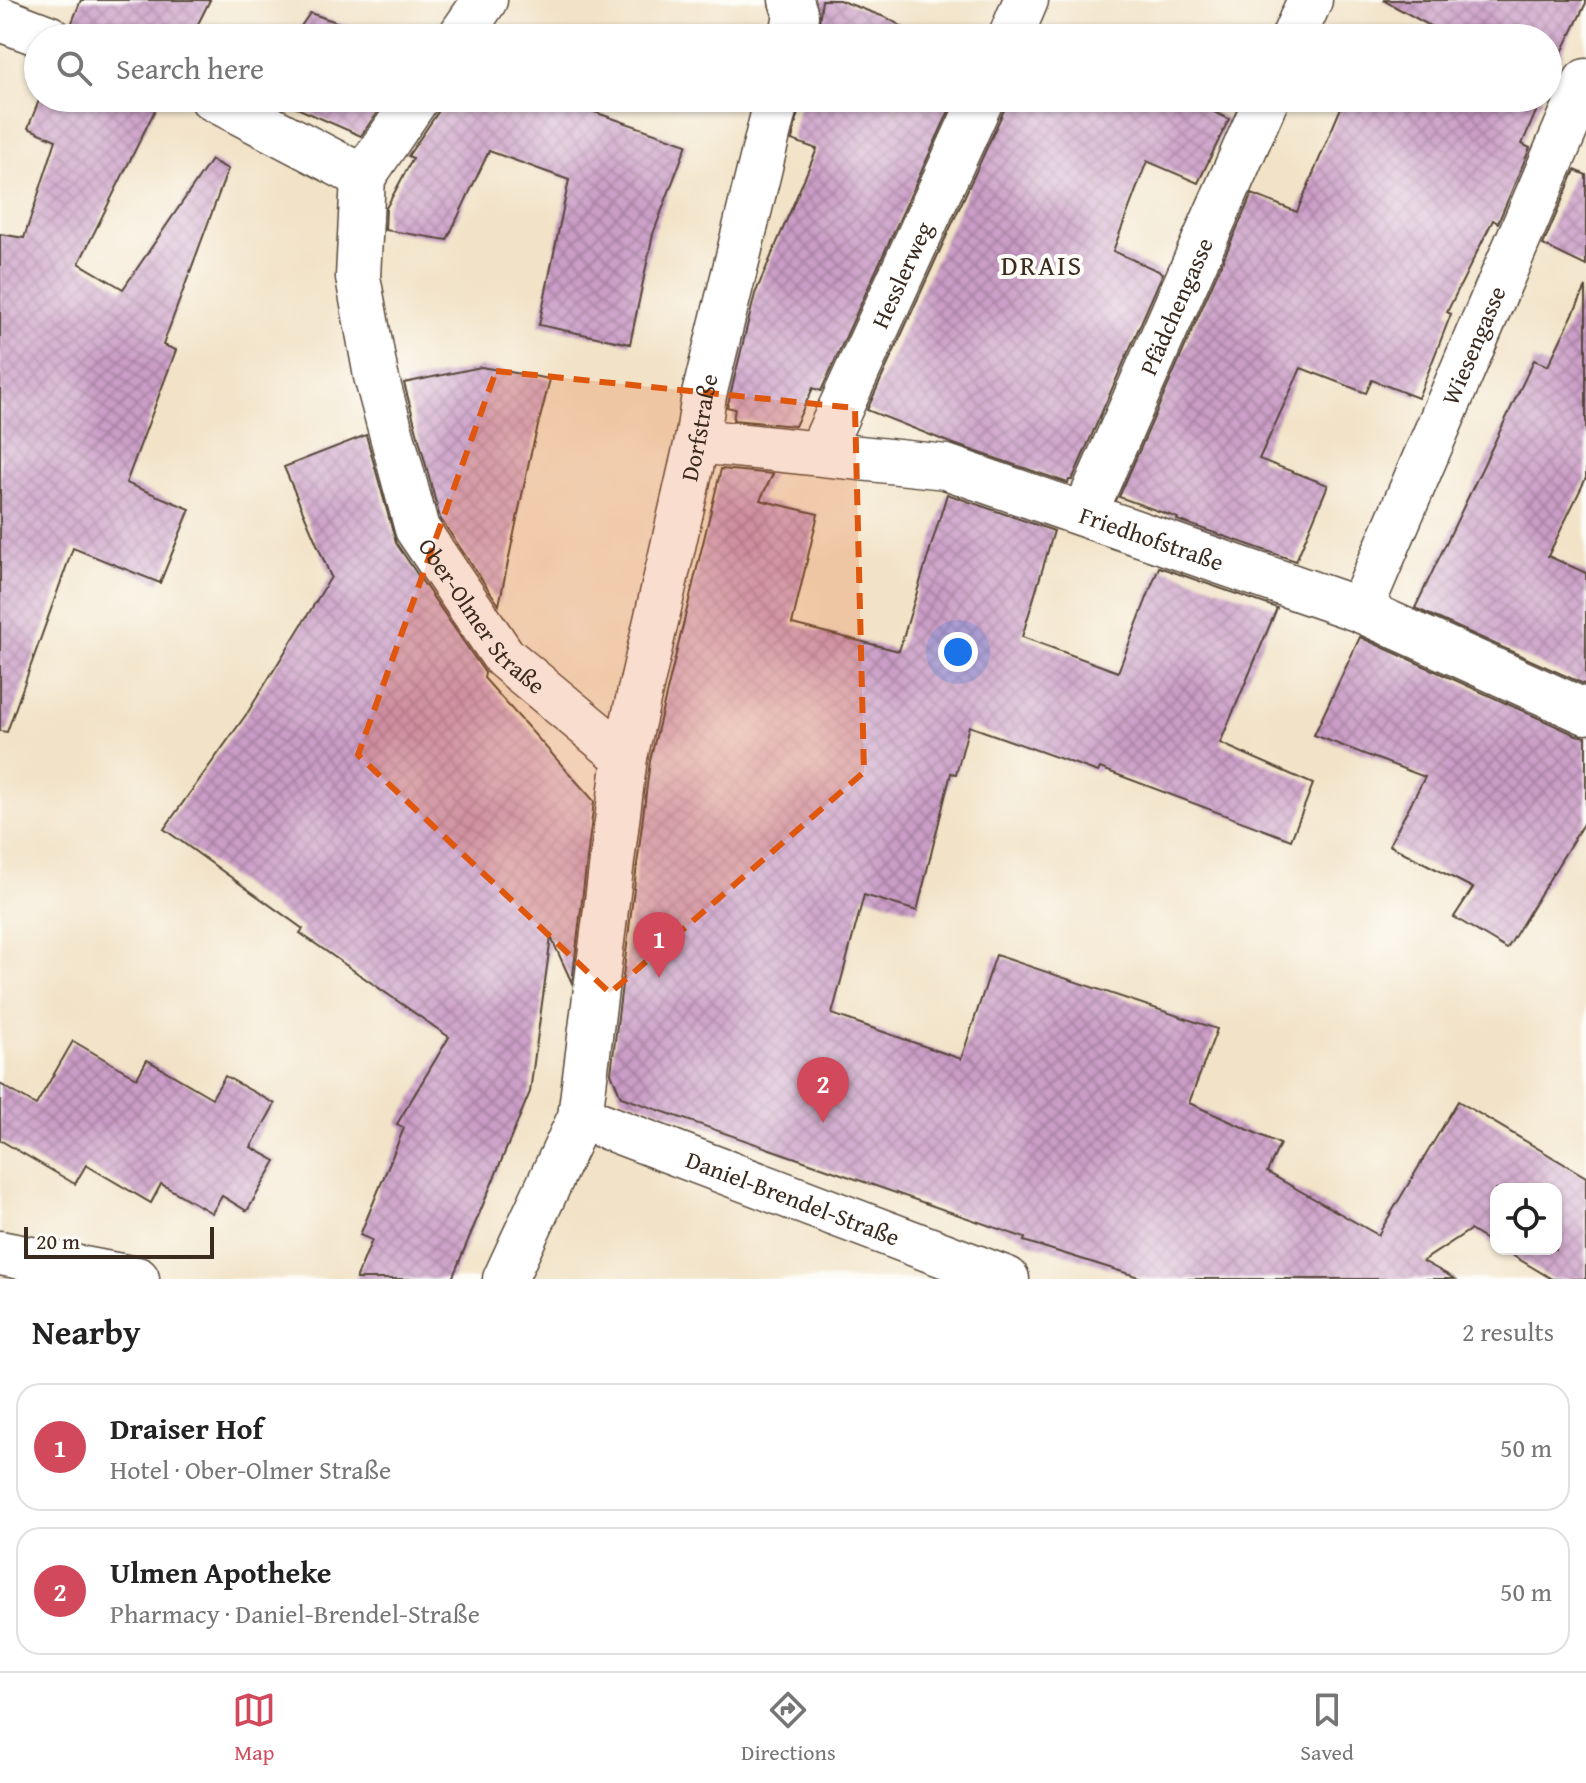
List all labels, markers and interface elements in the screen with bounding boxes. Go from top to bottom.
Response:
search box [24,24,1562,112]
icon: search [52,46,96,90]
text: Search here [116,46,264,90]
street label: Hesslerweg [862,216,941,334]
street label: Pfädchengasse [1130,232,1221,380]
district label: DRAIS [1001,244,1083,285]
street label: Wiesengasse [1432,280,1514,410]
street label: Dorfstraße [671,370,726,484]
street label: Friedhofstraße [1075,497,1228,579]
street label: Ober-Olmer Straße [410,531,553,702]
your location [938,632,978,672]
pin: 1 [633,912,685,978]
pin: 2 [797,1057,849,1123]
street label: Daniel-Brendel-Straße [681,1141,905,1254]
map controls [1490,1183,1562,1255]
button: locate [1490,1183,1562,1255]
scale bar [24,1223,214,1259]
text: 20 m [36,1225,80,1257]
text: Nearby [32,1307,141,1356]
text: 2 results [1462,1312,1554,1351]
text: Draiser Hof [110,1406,263,1450]
text: 1 [53,1428,67,1467]
text: 50 m [1500,1428,1552,1467]
text: Hotel · Ober-Olmer Straße [110,1450,391,1489]
text: Ulmen Apotheke [110,1550,331,1594]
text: 2 [53,1572,67,1611]
text: 50 m [1500,1572,1552,1611]
text: Pharmacy · Daniel-Brendel-Straße [110,1594,480,1633]
tab: Map [232,1688,276,1768]
tab: Directions [741,1688,836,1768]
tab: Saved [1300,1688,1354,1768]

